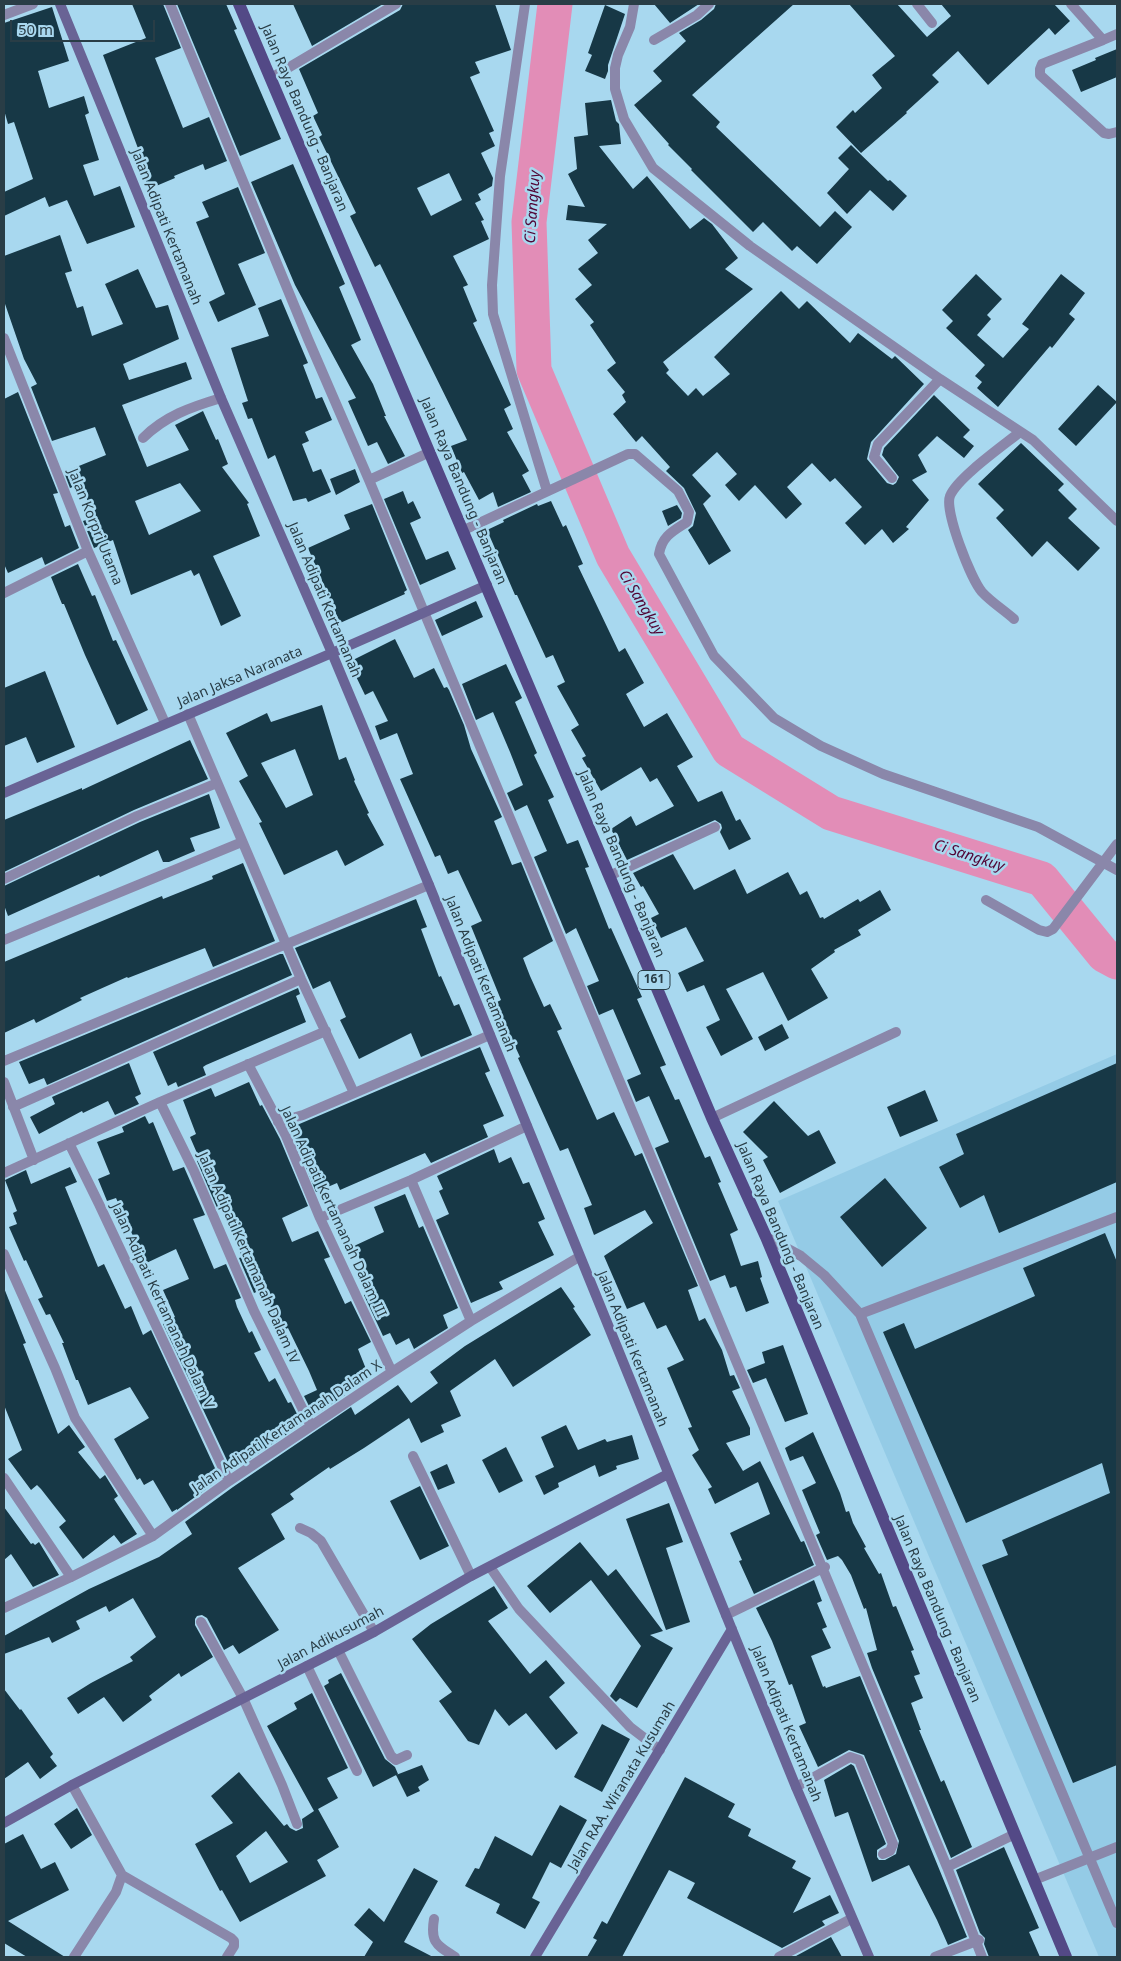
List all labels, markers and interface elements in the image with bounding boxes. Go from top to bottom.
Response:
scale bar [12,10,158,42]
text: 50 m [18,19,53,39]
street label: Jalan Raya Bandung - Banjaran [257,22,351,214]
street label: Jalan Adipati Kertamanah [127,147,205,307]
water label: Ci Sangkuy [521,170,545,244]
street label: Jalan Raya Bandung - Banjaran [416,395,510,587]
street label: Jalan Korpri Utama [64,466,126,588]
street label: Jalan Adipati Kertamanah [284,520,364,680]
water label: Ci Sangkuy [614,567,668,639]
street label: Jalan Jaksa Naranata [175,643,305,711]
street label: Jalan Raya Bandung - Banjaran [574,768,668,960]
water label: Ci Sangkuy [931,836,1007,876]
street label: Jalan Adipati Kertamanah [441,894,519,1054]
road number: 161 [638,970,670,990]
street label: Jalan Adipati Kertamanah Dalam III [277,1104,389,1320]
street label: Jalan Raya Bandung - Banjaran [733,1140,827,1332]
street label: Jalan Adipati Kertamanah Dalam IV [194,1150,302,1366]
street label: Jalan Adipati Kertamanah Dalam V [107,1200,217,1412]
street label: Jalan Adipati Kertamanah [593,1269,671,1429]
street label: Jalan Adipati Kertamanah Dalam X [189,1357,385,1497]
street label: Jalan Raya Bandung - Banjaran [890,1513,984,1705]
street label: Jalan Adikusumah [275,1603,387,1673]
street label: Jalan Adipati Kertamanah [747,1644,825,1804]
street label: Jalan RAA. Wiranata Kusumah [565,1698,679,1874]

